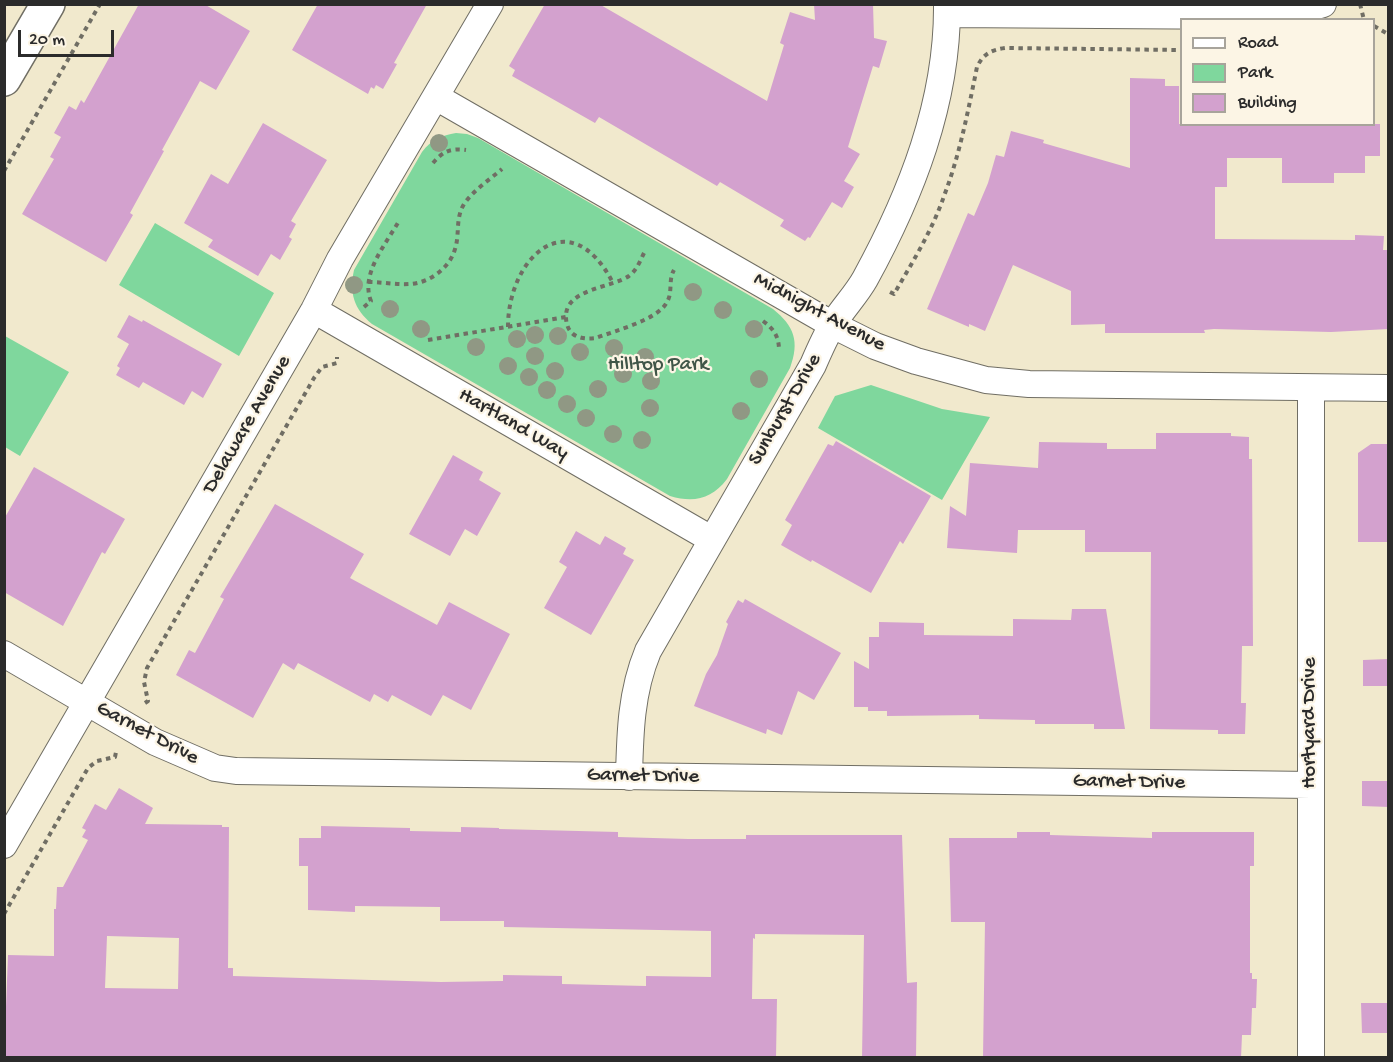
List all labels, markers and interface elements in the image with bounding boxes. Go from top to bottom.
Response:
scale bar [21,18,117,56]
legend [1180,18,1375,126]
text: 20 m [29,30,65,51]
text: Road [1238,33,1277,54]
text: Park [1238,63,1272,84]
text: Building [1238,93,1297,114]
street label: Midnight Avenue [749,268,889,358]
street label: Sunburst Drive [744,350,828,470]
street label: Delaware Avenue [198,352,298,498]
park label: Hilltop Park [608,353,708,379]
street label: Hartland Way [453,383,573,467]
street label: Hortyard Drive [1298,657,1324,789]
street label: Garnet Drive [91,696,203,772]
street label: Garnet Drive [587,763,699,791]
street label: Garnet Drive [1073,769,1185,797]

